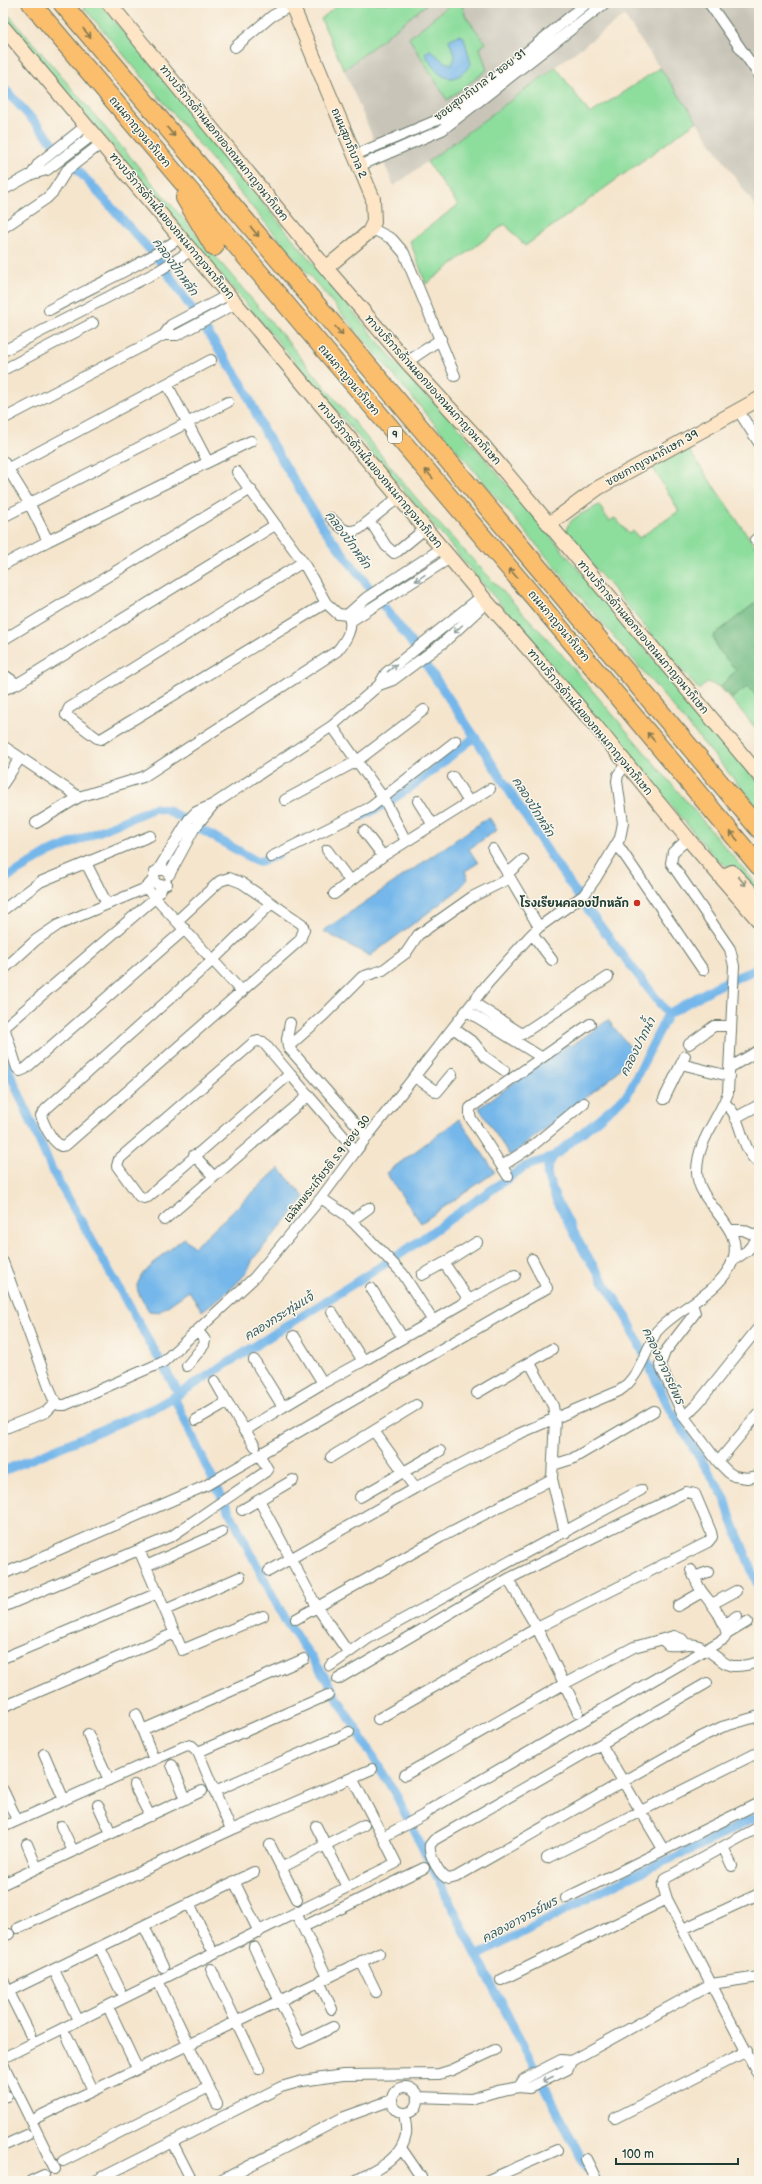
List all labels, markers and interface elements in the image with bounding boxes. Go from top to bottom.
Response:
one-way arrow [83,27,92,38]
street label: ซอยสุขาภิบาล 2 ซอย 31 [431,46,530,125]
street label: ทางบริการด้านนอกของถนนกาญจนาภิเษก [157,62,292,224]
street label: ถนนกาญจนาภิเษก [107,93,174,170]
street label: ถนนสุขาภิบาล 2 [327,106,371,181]
one-way arrow [166,127,175,138]
street label: ทางบริการด้านในของถนนกาญจนาภิเษก [107,149,239,302]
one-way arrow [250,226,259,237]
water label: คลองปักหลัก [149,235,202,300]
street label: ทางบริการด้านนอกของถนนกาญจนาภิเษก [362,312,505,468]
one-way arrow [334,326,343,336]
street label: ถนนกาญจนาภิเษก [316,341,383,418]
street label: ทางบริการด้านในของถนนกาญจนาภิเษก [315,398,447,551]
street label: ซอยกาญจนาภิเษก 39 [603,426,700,489]
road number: 9 [388,427,402,443]
one-way arrow [424,469,433,479]
water label: คลองปักหลัก [322,508,375,573]
street label: ทางบริการด้านนอกของถนนกาญจนาภิเษก [575,557,712,717]
one-way arrow [508,568,518,578]
one-way arrow [415,574,426,582]
street label: ถนนกาญจนาภิเษก [526,587,593,664]
one-way arrow [453,624,464,633]
street label: ทางบริการด้านในของถนนกาญจนาภิเษก [525,645,657,798]
one-way arrow [387,663,398,672]
one-way arrow [646,731,655,742]
water label: คลองปักหลัก [509,774,558,841]
one-way arrow [730,831,739,842]
one-way arrow [737,875,746,885]
place label: โรงเรียนคลองปักหลัก [519,895,629,910]
marker: โรงเรียนคลองปักหลัก [632,898,642,908]
water label: คลองปากน้ำ [613,1013,659,1079]
street label: เฉลิมพระเกียรติ ร.9 ซอย 30 [280,1112,373,1225]
water label: คลองกระทุ่มแจ้ [241,1287,319,1345]
water label: คลองอาจารย์พร [639,1325,689,1408]
water label: คลองอาจารย์พร [479,1892,562,1946]
one-way arrow [542,2076,554,2083]
scale bar [616,2140,738,2166]
text: 100 m [622,2147,654,2162]

